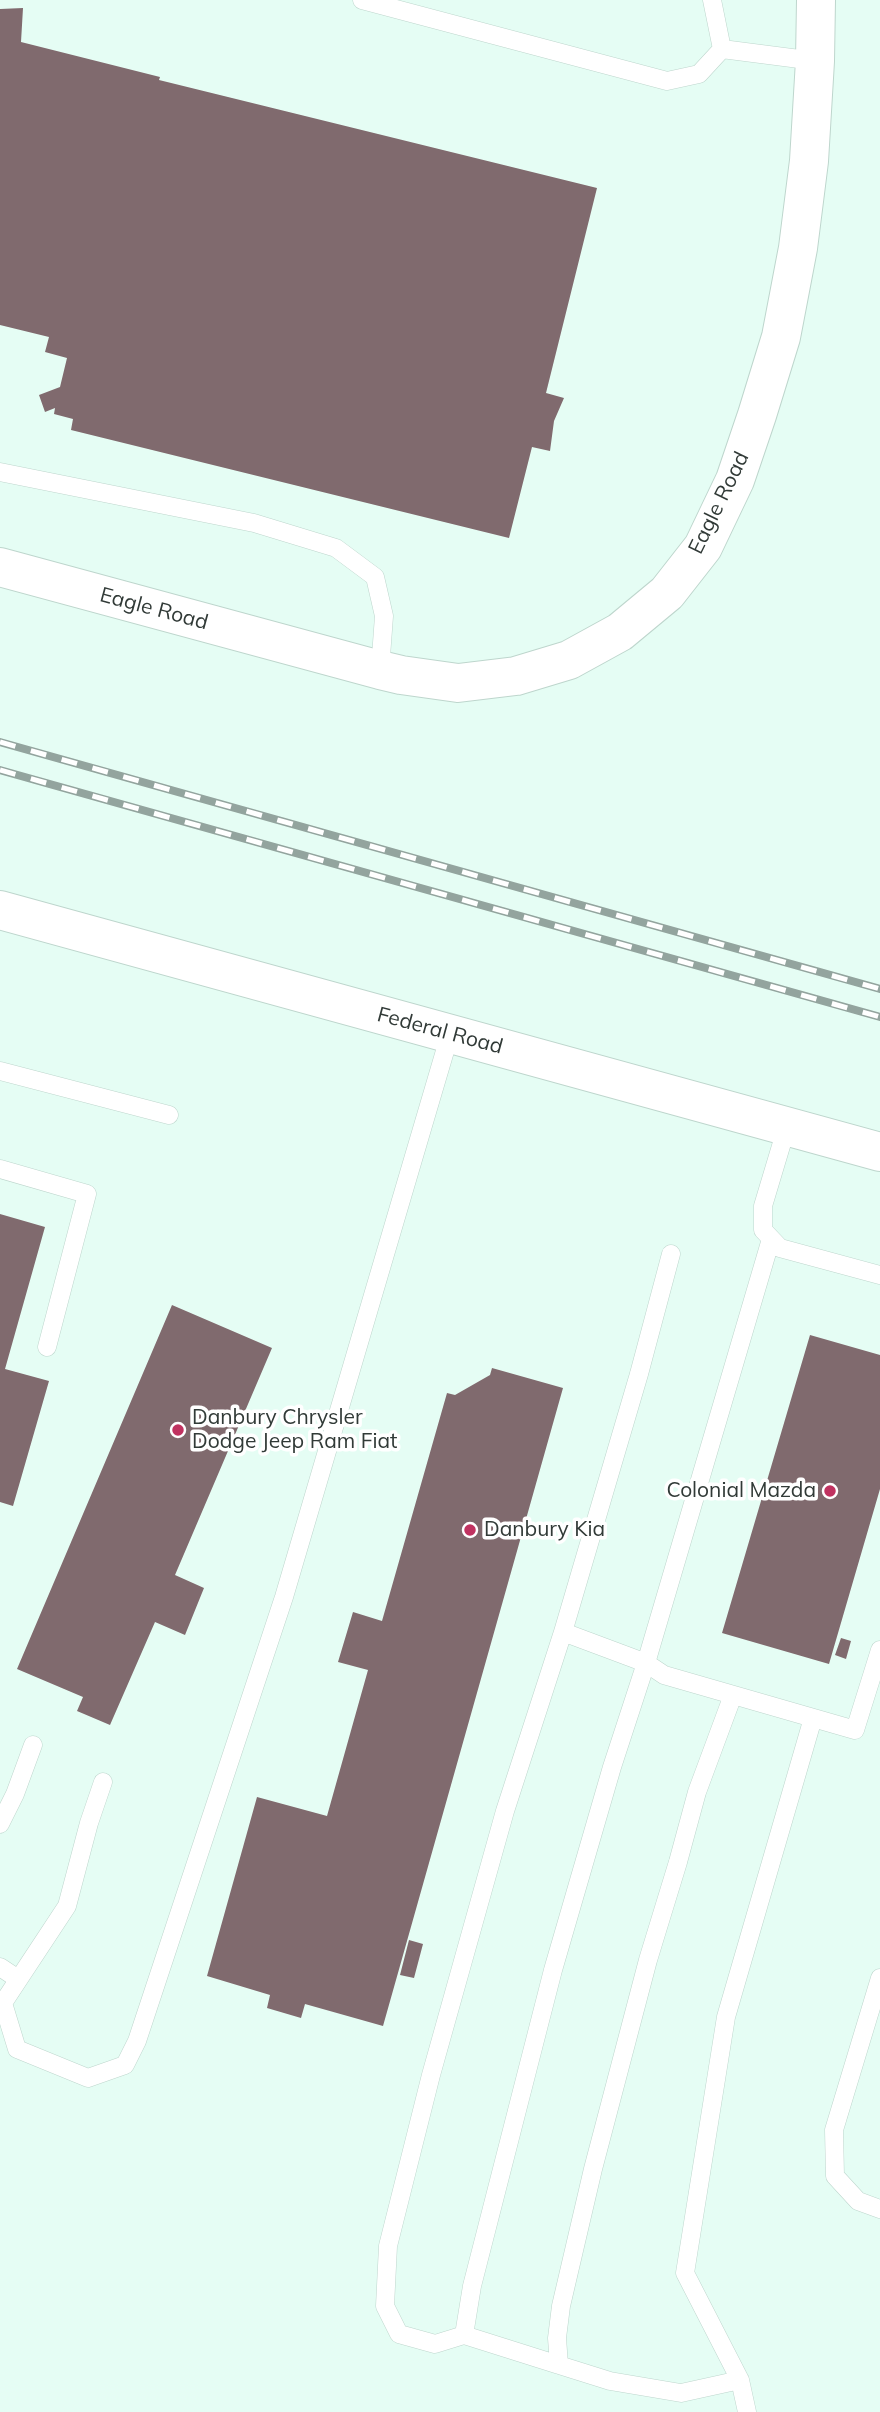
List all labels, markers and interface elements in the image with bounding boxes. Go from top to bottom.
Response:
street label: Eagle Road [683,448,755,558]
street label: Eagle Road [97,582,211,636]
street label: Federal Road [374,1002,506,1060]
place label: Danbury Chrysler Dodge Jeep Ram Fiat [192,1405,397,1455]
marker: Danbury Chrysler Dodge Jeep Ram Fiat [170,1422,186,1438]
place label: Colonial Mazda [667,1478,816,1504]
marker: Colonial Mazda [822,1483,838,1499]
place label: Danbury Kia [484,1517,605,1543]
marker: Danbury Kia [462,1522,478,1538]

